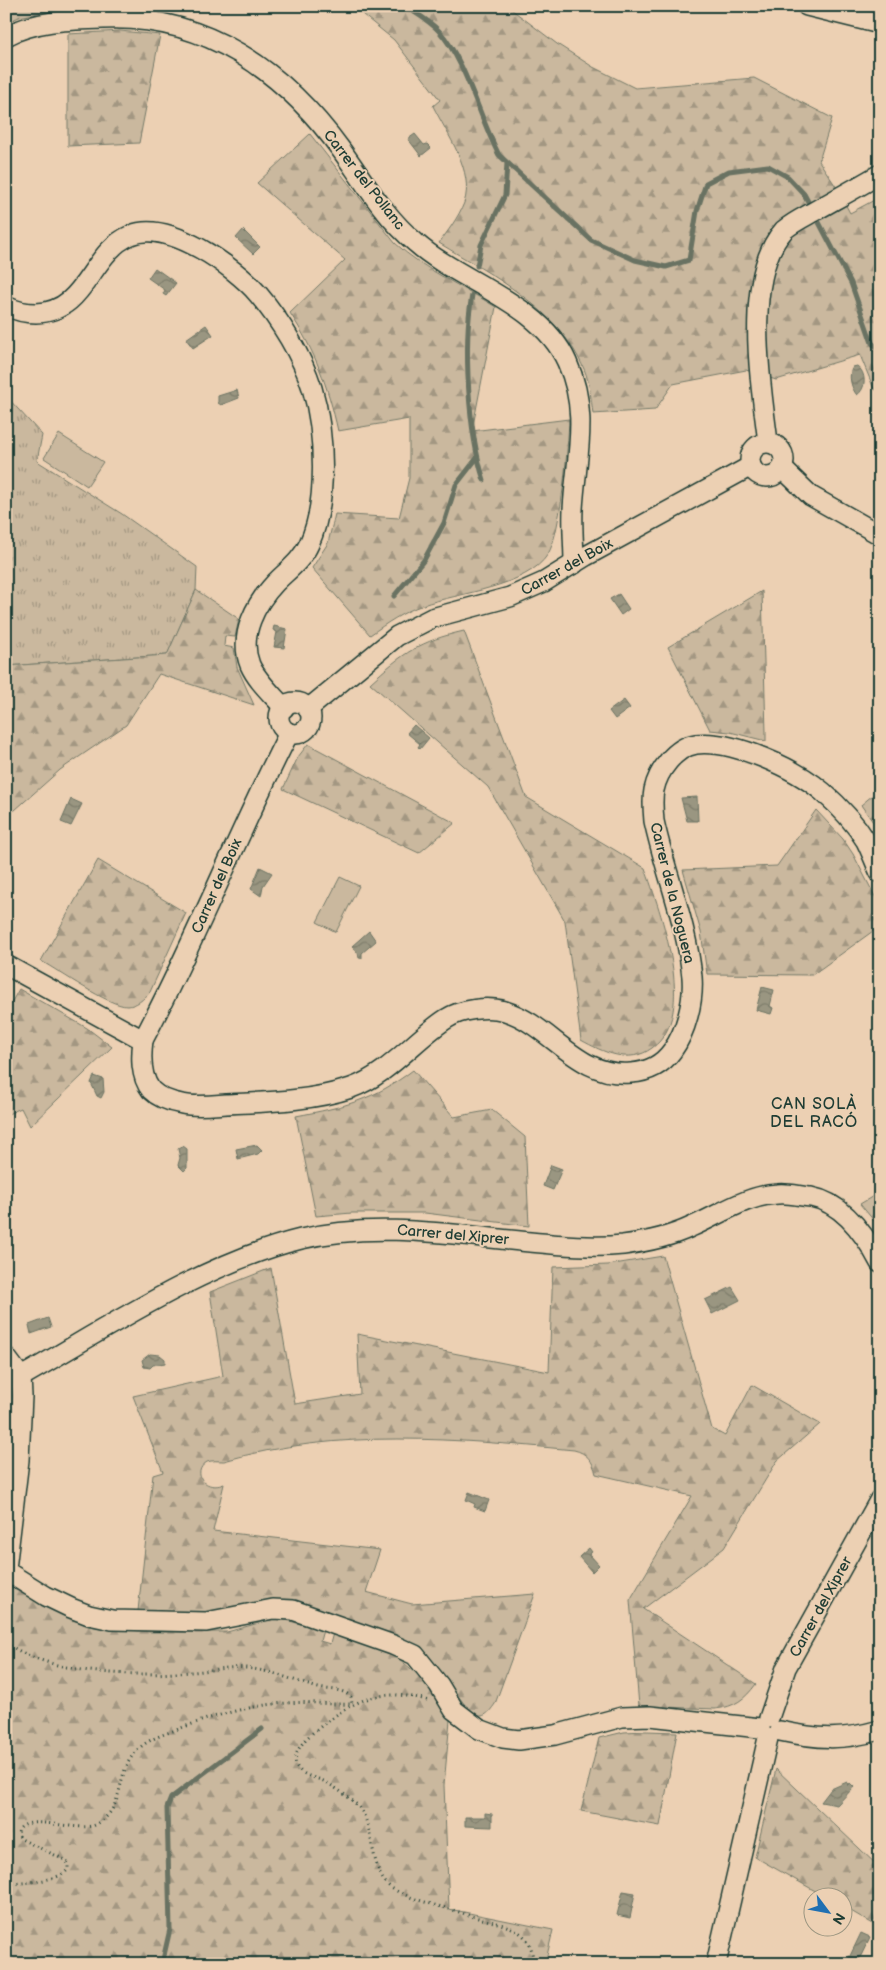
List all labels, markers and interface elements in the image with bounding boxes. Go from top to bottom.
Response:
street label: Carrer del Pollanc [319,126,409,234]
street label: Carrer del Boix [518,534,616,600]
street label: Carrer de la Noguera [645,821,699,965]
street label: Carrer del Boix [188,835,246,937]
district label: CAN SOLÀ DEL RACÓ [770,1093,858,1132]
street label: Carrer del Xiprer [396,1221,510,1249]
street label: Carrer del Xiprer [786,1553,857,1661]
north arrow [804,1888,854,1938]
text: N [829,1910,849,1928]

